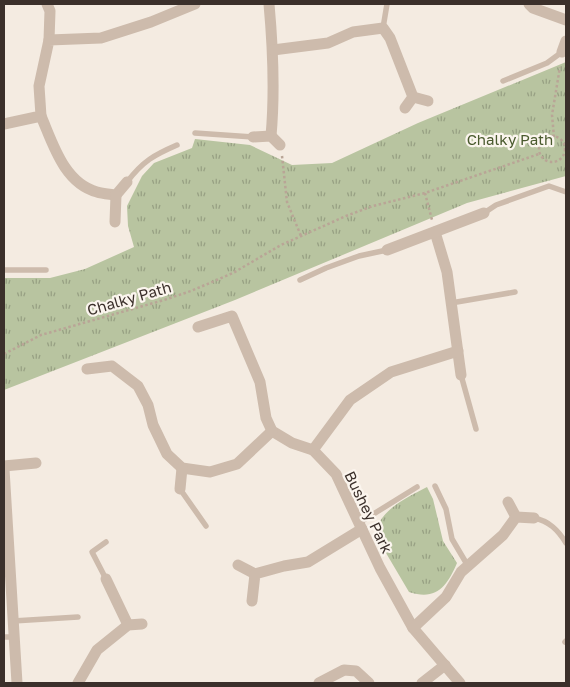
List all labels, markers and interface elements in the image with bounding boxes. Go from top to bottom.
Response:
park label: Chalky Path [467,130,553,148]
street label: Chalky Path [85,277,173,319]
street label: Bushey Park [341,468,397,557]

